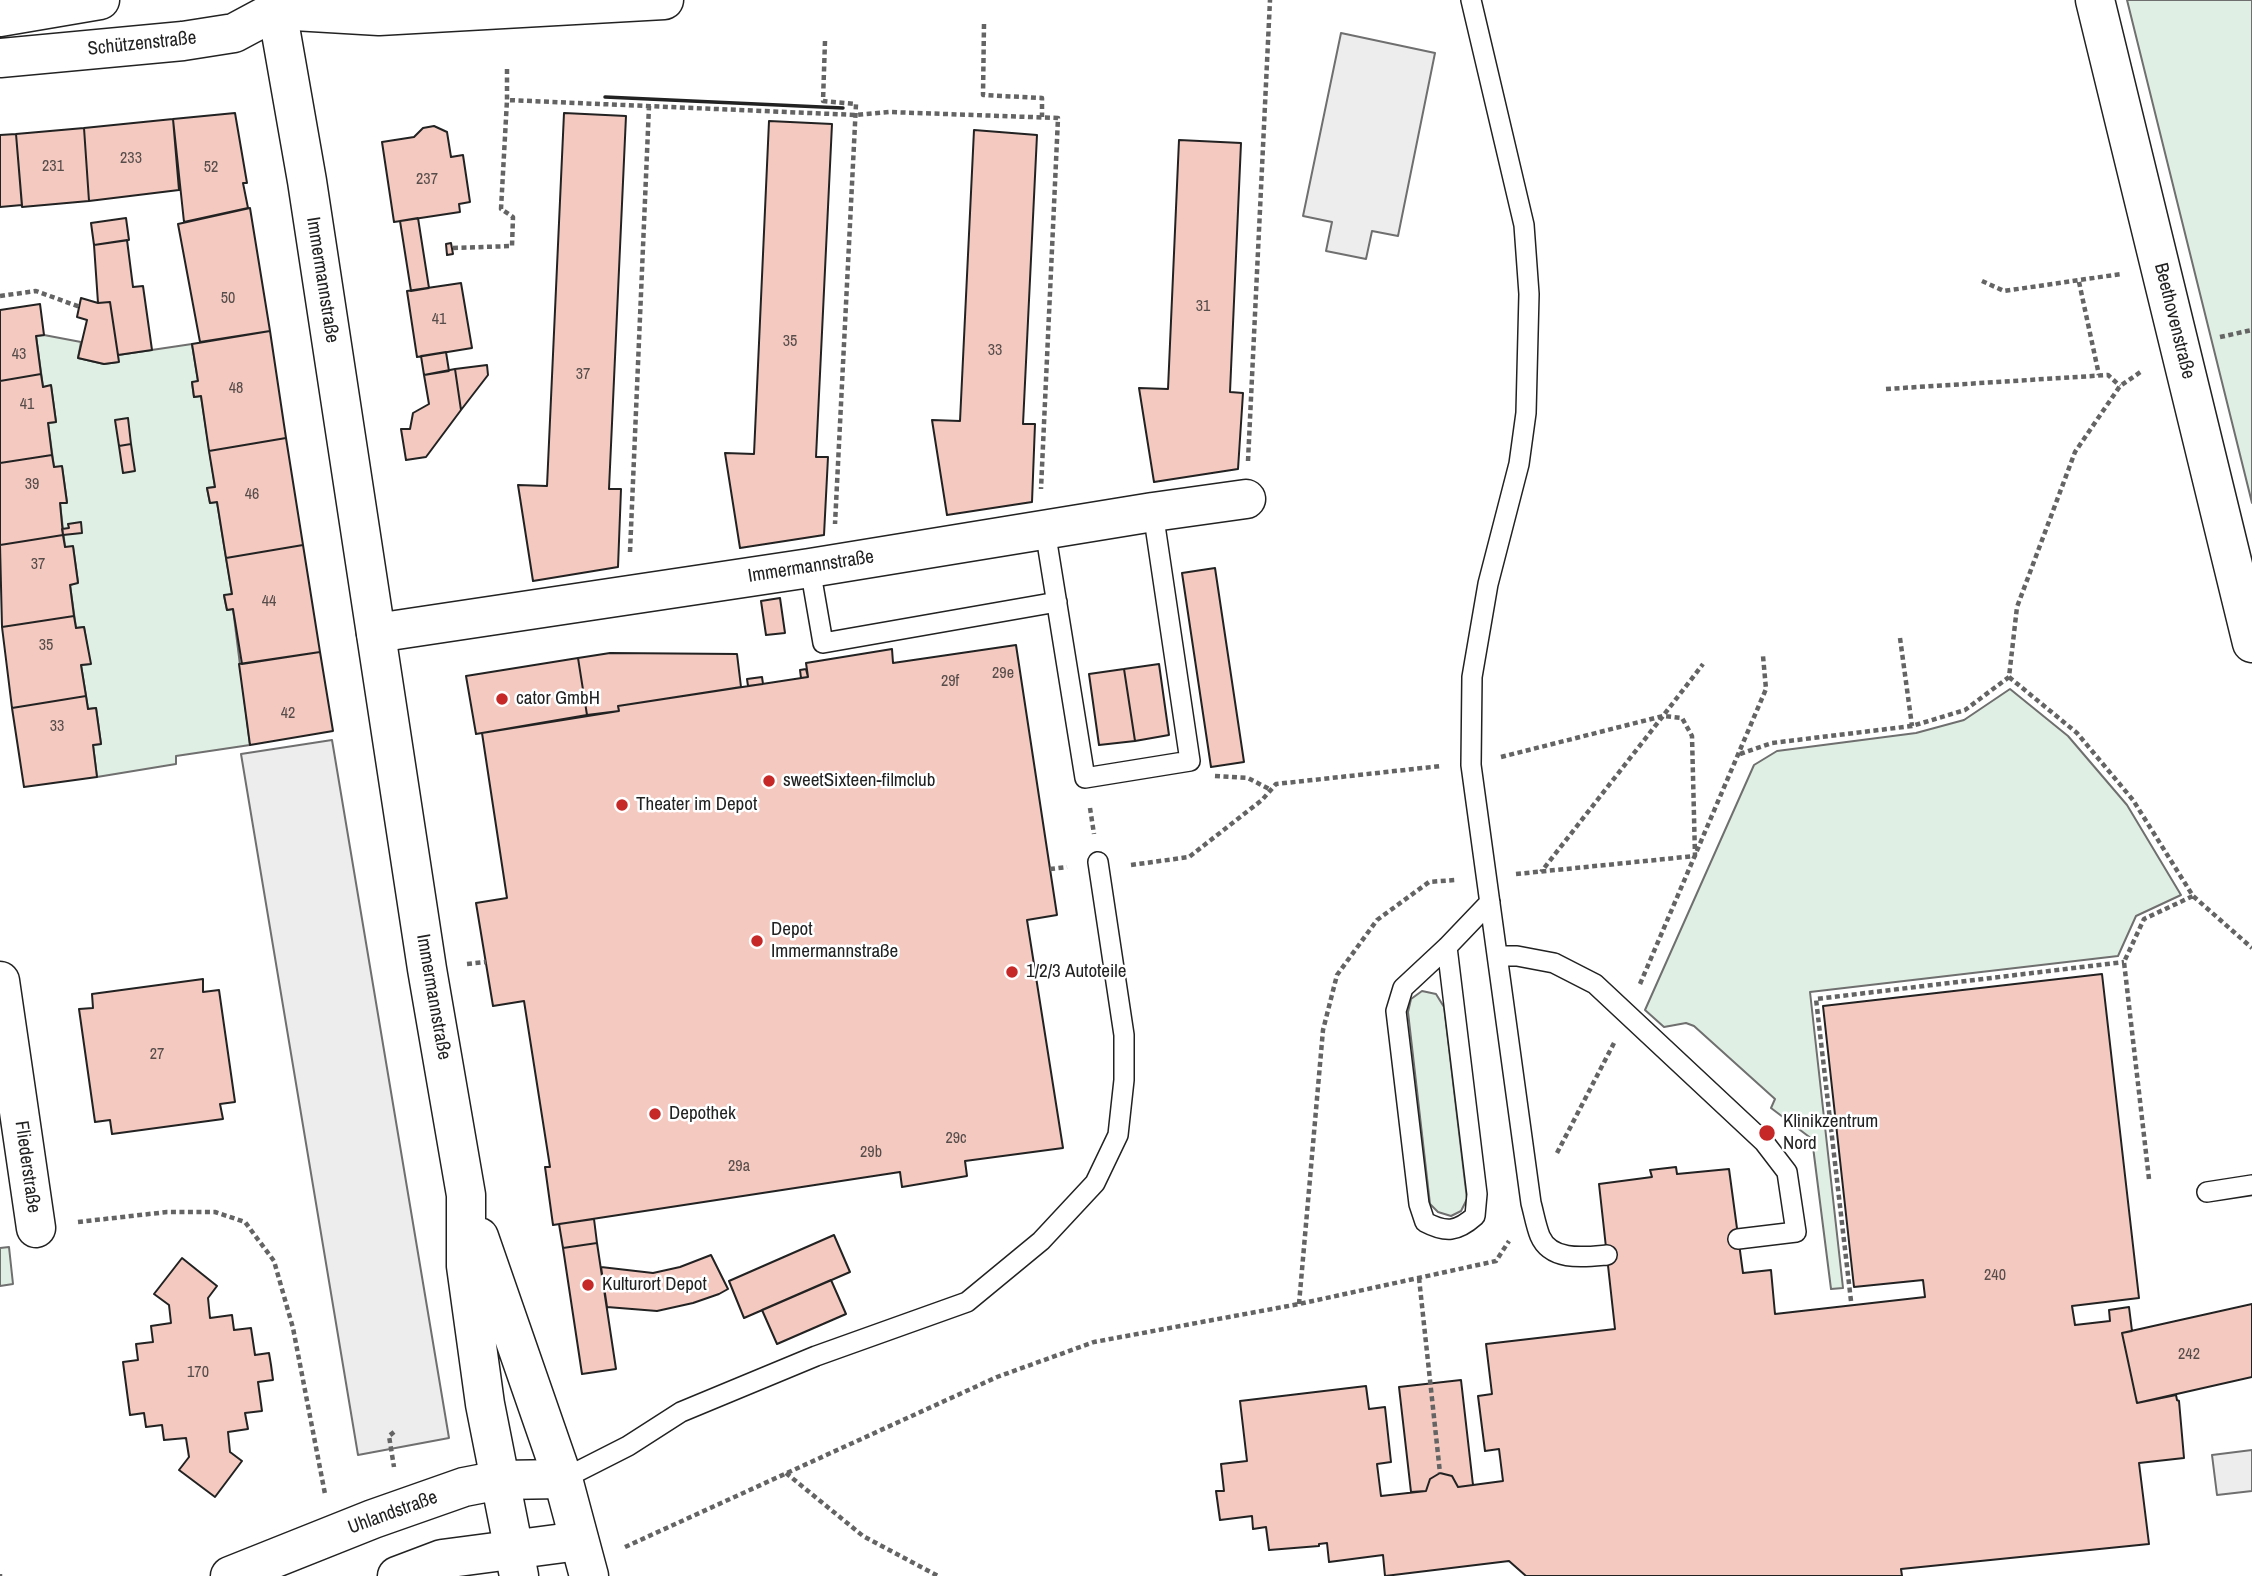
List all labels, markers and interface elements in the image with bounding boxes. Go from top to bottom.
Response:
street label: Schützenstraße [87,27,197,61]
house number: 233 [120,149,142,169]
house number: 231 [42,157,64,177]
house number: 52 [204,158,218,178]
house number: 237 [416,170,438,190]
street label: Immermannstraße [301,215,343,345]
street label: Beethovenstraße [2149,261,2199,381]
house number: 50 [221,289,235,309]
house number: 31 [1196,297,1210,317]
house number: 41 [432,310,446,330]
house number: 35 [783,332,797,352]
house number: 33 [988,341,1002,361]
house number: 43 [12,345,26,365]
house number: 37 [576,365,590,385]
house number: 48 [229,379,243,399]
house number: 41 [20,395,34,415]
house number: 39 [25,475,39,495]
house number: 46 [245,485,259,505]
street label: Immermannstraße [746,546,876,588]
house number: 37 [31,555,45,575]
house number: 44 [262,592,276,612]
house number: 35 [39,636,53,656]
house number: 29e [992,664,1014,684]
house number: 29f [941,672,959,692]
place label: cator GmbH [516,688,600,710]
marker: cator GmbH [494,691,510,707]
house number: 42 [281,704,295,724]
house number: 33 [50,717,64,737]
place label: sweetSixteen-filmclub [783,770,935,792]
marker: sweetSixteen-filmclub [761,773,777,789]
place label: Theater im Depot [636,794,757,816]
marker: Theater im Depot [614,797,630,813]
place label: Depot Immermannstraße [771,919,898,963]
street label: Immermannstraße [411,932,455,1062]
marker: Depot Immermannstraße [749,933,765,949]
place label: 1/2/3 Autoteile [1026,961,1126,983]
marker: 1/2/3 Autoteile [1004,964,1020,980]
house number: 27 [150,1045,164,1065]
place label: Depothek [669,1103,736,1125]
marker: Depothek [647,1106,663,1122]
place label: Klinikzentrum Nord [1783,1111,1878,1155]
street label: Fliederstraße [9,1120,45,1214]
marker: Klinikzentrum Nord [1757,1123,1777,1143]
house number: 29c [945,1129,967,1149]
house number: 29b [860,1143,882,1163]
house number: 29a [728,1157,750,1177]
house number: 240 [1984,1266,2006,1286]
place label: Kulturort Depot [602,1274,707,1296]
marker: Kulturort Depot [580,1277,596,1293]
house number: 242 [2178,1345,2200,1365]
house number: 170 [187,1363,209,1383]
street label: Uhlandstraße [345,1486,441,1540]

